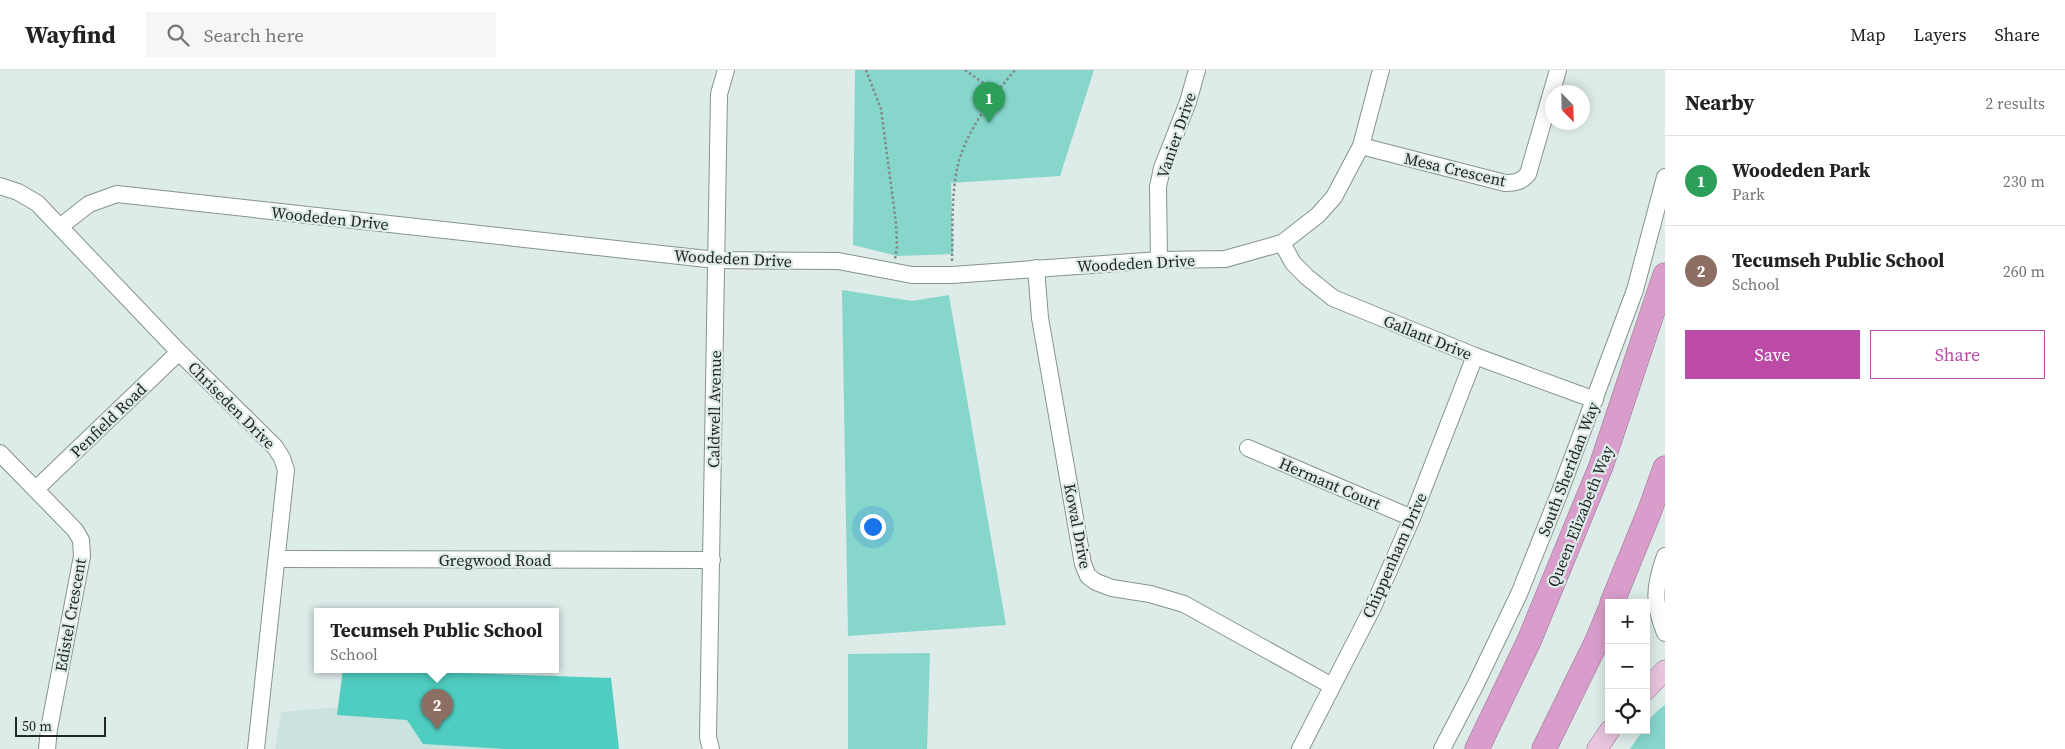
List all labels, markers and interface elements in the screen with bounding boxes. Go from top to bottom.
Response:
search box [146,12,496,57]
text: Wayfind [25,18,116,51]
icon: search [164,21,192,49]
text: Search here [204,22,304,48]
text: Map [1850,22,1885,47]
text: Layers [1913,22,1966,47]
text: Share [1994,22,2040,47]
pin: 1 [973,82,1005,123]
north arrow [1545,85,1590,130]
text: Nearby [1685,88,1755,117]
street label: Vanier Drive [1151,89,1201,181]
text: 2 results [1985,92,2045,114]
street label: Mesa Crescent [1402,147,1509,192]
text: Woodeden Park [1732,157,1870,183]
text: 1 [1697,170,1705,192]
text: 230 m [2003,170,2045,192]
text: Park [1732,183,1765,205]
street label: Woodeden Drive [270,201,390,235]
street label: Woodeden Drive [673,244,793,272]
text: Tecumseh Public School [1732,247,1945,273]
street label: Woodeden Drive [1076,249,1196,277]
text: 2 [1697,260,1705,282]
text: 260 m [2003,260,2045,282]
text: School [1732,273,1780,295]
street label: Gallant Drive [1380,309,1476,365]
button: Save [1685,330,1860,379]
button: Share [1870,330,2045,379]
street label: Caldwell Avenue [702,350,726,468]
street label: Chriseden Drive [183,356,281,454]
street label: Penfield Road [65,378,151,462]
street label: South Sheridan Way [1532,398,1604,539]
street label: Queen Elizabeth Way [1542,441,1619,590]
street label: Hermant Court [1276,452,1385,515]
street label: Kowal Drive [1059,482,1097,570]
street label: Chippenham Drive [1356,489,1432,621]
your location [860,514,886,540]
street label: Gregwood Road [439,549,551,571]
street label: Edistel Crescent [49,556,91,673]
map controls [1605,599,1650,734]
button: + [1605,599,1650,644]
popup [314,608,559,673]
text: Tecumseh Public School [330,617,543,643]
text: School [330,643,378,665]
button: − [1605,644,1650,689]
pin: 2 [421,689,453,730]
button: locate [1605,689,1650,734]
scale bar [15,714,106,737]
text: 50 m [22,716,52,736]

